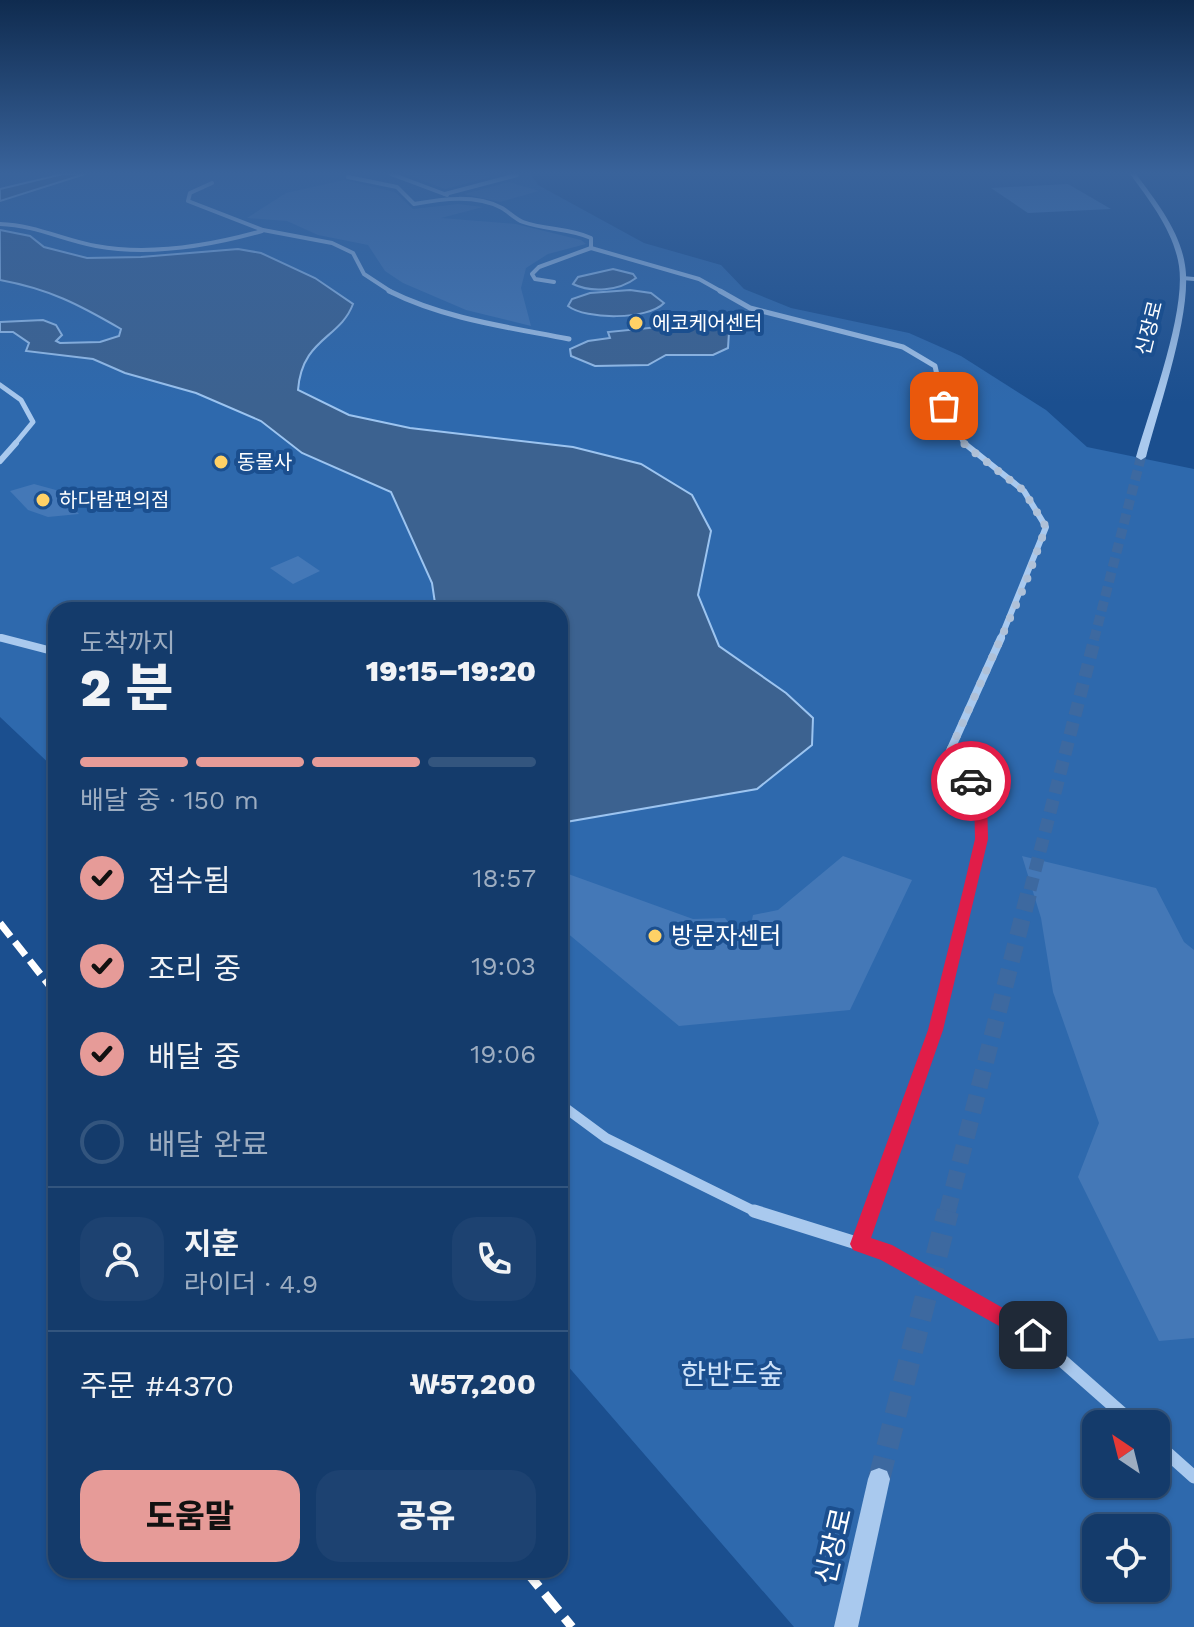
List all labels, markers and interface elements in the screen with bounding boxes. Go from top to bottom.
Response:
street label: 신장로 [1131,298,1167,358]
place label: 에코케어센터 [652,311,762,335]
marker: 에코케어센터 [627,314,645,332]
pin [910,372,978,440]
icon: bag [922,384,966,428]
place label: 동물사 [237,450,292,474]
marker: 동물사 [212,453,230,471]
place label: 하다람편의점 [59,488,169,512]
marker: 하다람편의점 [34,491,52,509]
text: 도착까지 [80,628,176,658]
text: 19:15–19:20 [366,653,536,688]
text: 2 분 [80,658,173,719]
courier [931,741,1011,821]
icon: car [949,759,993,803]
text: 배달 중 · 150 m [80,785,259,815]
icon: check [80,856,124,900]
text: 접수됨 [148,863,231,898]
text: 18:57 [472,863,536,893]
place label: 방문자센터 [671,922,781,950]
marker: 방문자센터 [646,927,664,945]
icon: check [80,944,124,988]
text: 조리 중 [148,951,241,986]
text: 19:03 [471,951,536,981]
icon: check [80,1032,124,1076]
text: 배달 중 [148,1039,241,1074]
text: 19:06 [470,1039,536,1069]
text: 배달 완료 [148,1127,269,1162]
button: person [80,1217,164,1301]
button: phone [452,1217,536,1301]
text: 지훈 [184,1226,239,1261]
text: 라이더 · 4.9 [184,1269,318,1299]
pin [999,1301,1067,1369]
icon: home [1011,1313,1055,1357]
park label: 한반도숲 [680,1358,784,1391]
text: ₩57,200 [410,1366,536,1401]
text: 주문 #4370 [80,1368,234,1403]
north arrow [1082,1410,1170,1498]
map controls [1082,1410,1170,1602]
button: 도움말 [80,1470,300,1562]
button: 공유 [316,1470,536,1562]
street label: 신장로 [809,1505,858,1587]
button: locate [1082,1514,1170,1602]

